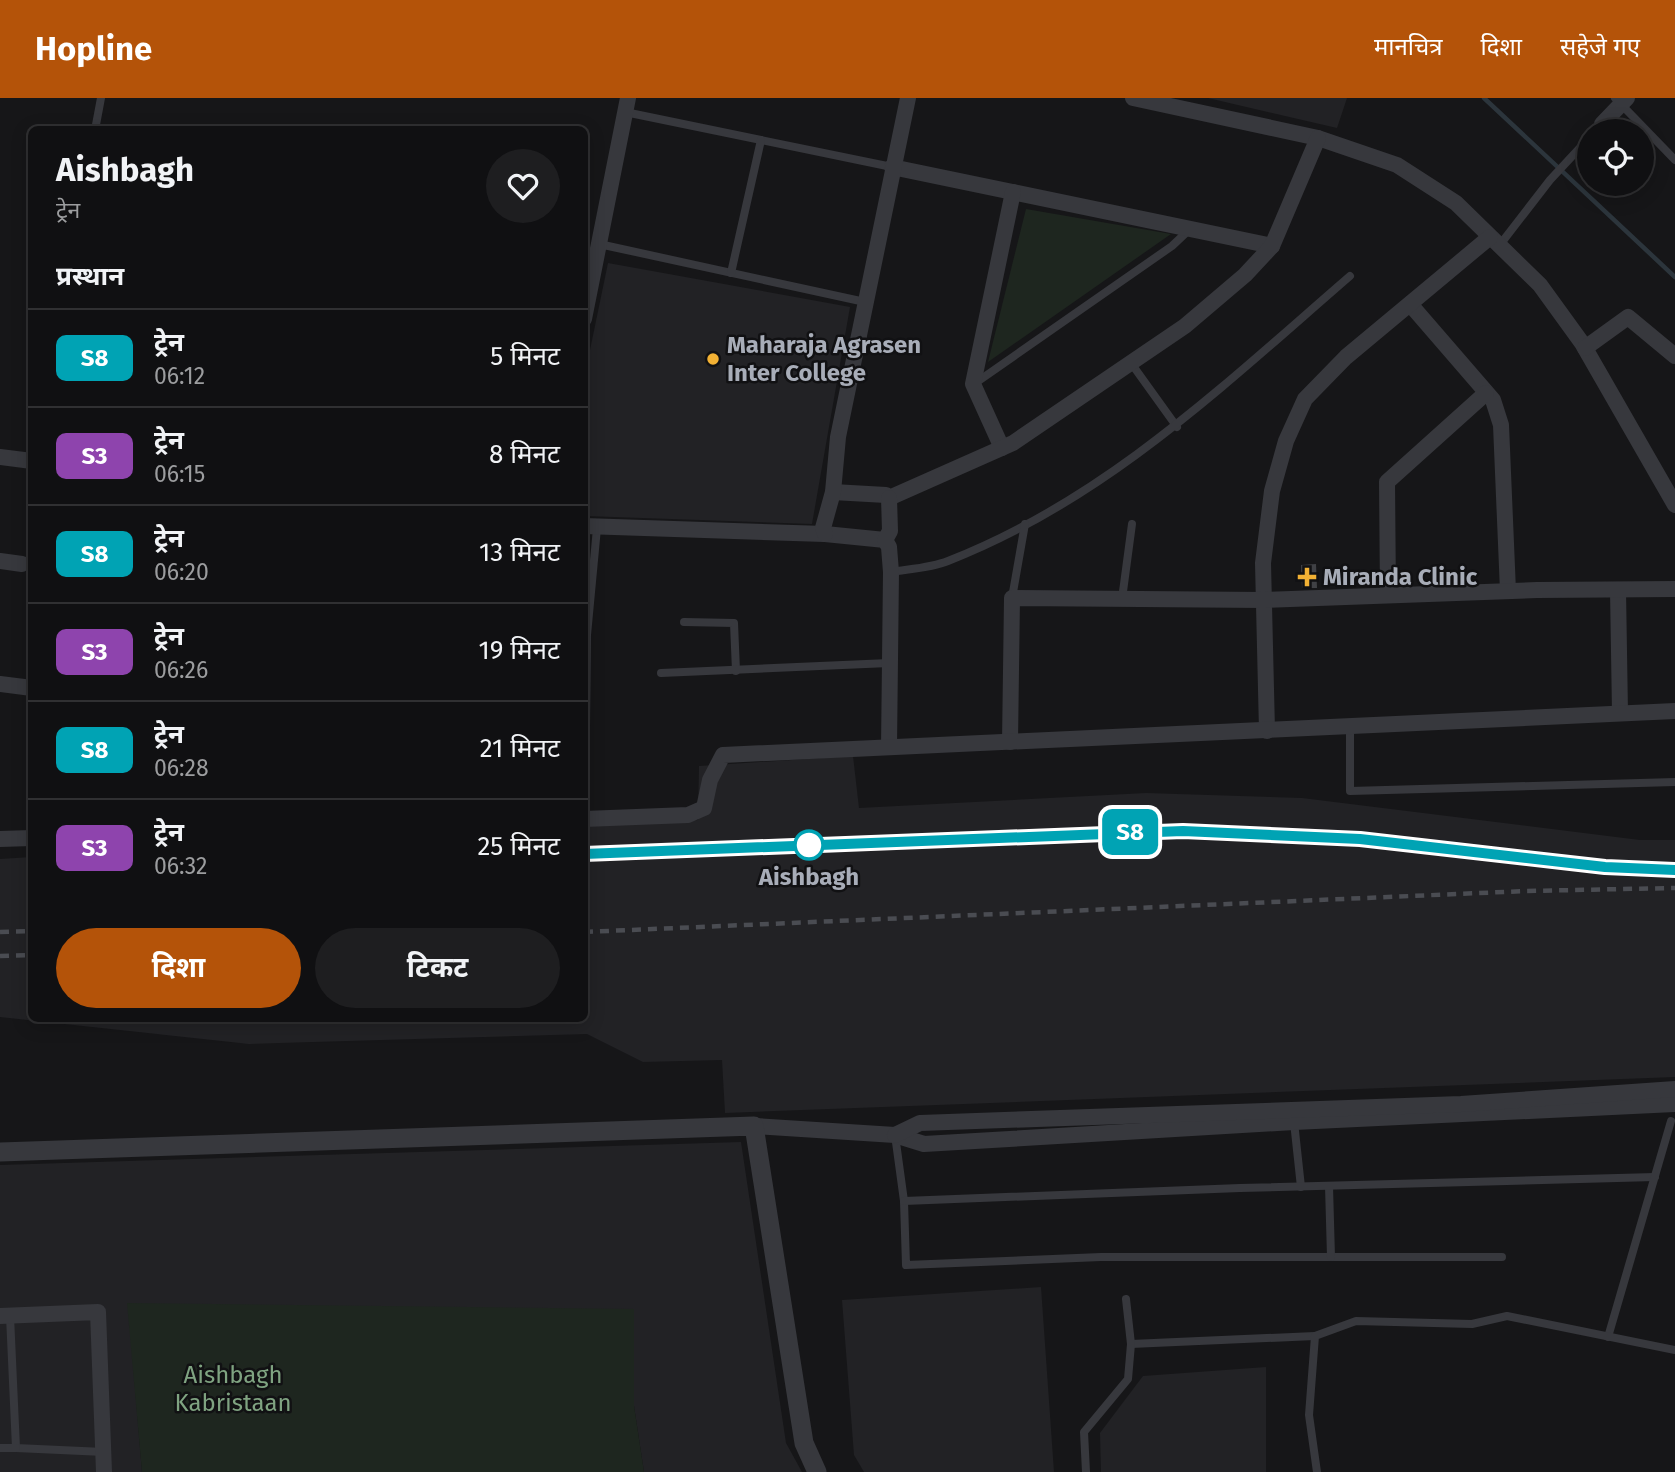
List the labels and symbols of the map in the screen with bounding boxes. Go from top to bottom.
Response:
place label: Maharaja Agrasen Inter College [727,331,921,387]
marker: Maharaja Agrasen Inter College [705,351,721,367]
place label: Miranda Clinic [1323,563,1478,591]
marker: Miranda Clinic [1297,567,1317,587]
line badge: S8 [1098,809,1162,855]
marker: Aishbagh [794,830,824,860]
place label: Aishbagh [758,863,859,891]
park label: Aishbagh Kabristaan [174,1361,292,1417]

